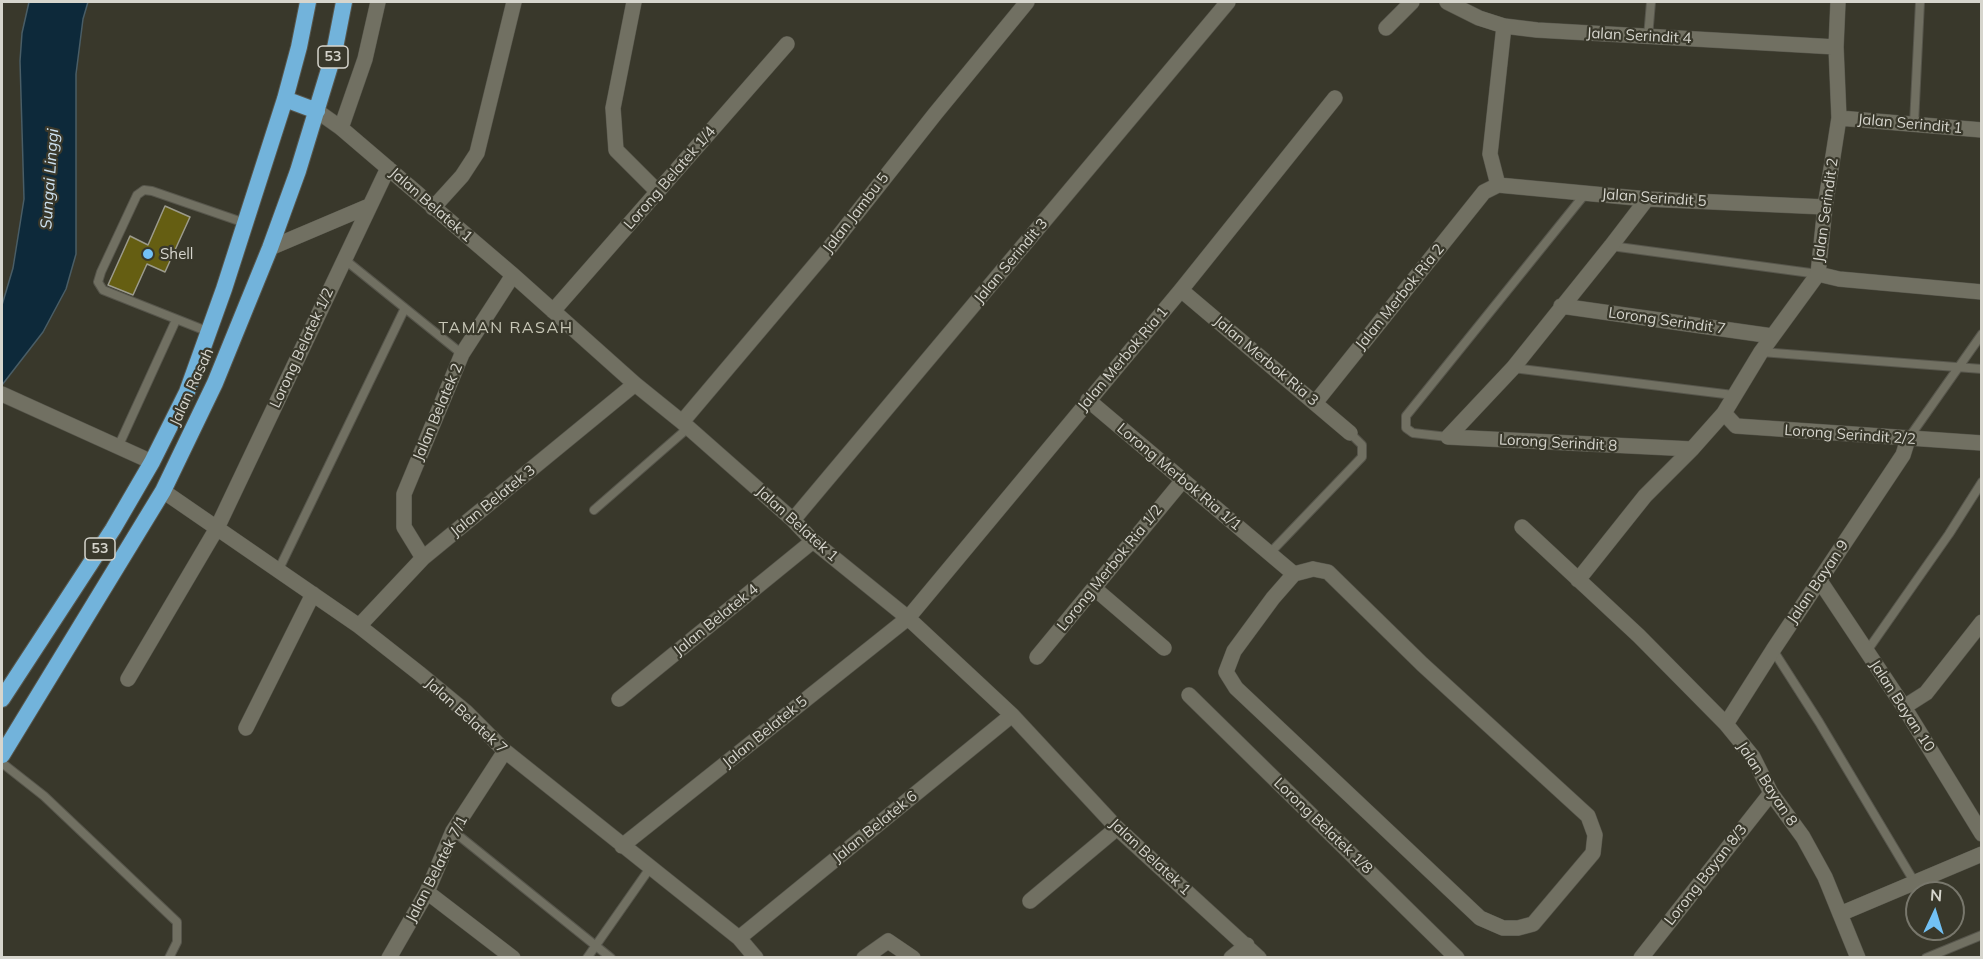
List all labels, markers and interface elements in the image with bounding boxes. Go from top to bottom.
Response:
street label: Jalan Serindit 4 [1586,24,1692,48]
road number: 53 [318,46,348,68]
street label: Jalan Serindit 1 [1857,110,1963,138]
street label: Lorong Belatek 1/4 [620,123,720,233]
water label: Sungai Linggi [37,128,63,230]
street label: Jalan Serindit 2 [1810,157,1842,263]
street label: Jalan Belatek 1 [386,164,476,246]
street label: Jalan Jambu 5 [819,169,893,257]
street label: Jalan Serindit 5 [1601,185,1707,211]
street label: Jalan Serindit 3 [970,215,1052,307]
street label: Jalan Merbok Ria 2 [1352,241,1448,353]
place label: Shell [160,245,193,263]
marker: Shell [141,247,155,261]
street label: Lorong Belatek 1/2 [266,285,338,411]
street label: Jalan Merbok Ria 1 [1074,303,1172,415]
street label: Lorong Serindit 7 [1607,304,1727,338]
street label: Jalan Merbok Ria 3 [1210,312,1322,410]
district label: TAMAN RASAH [439,318,573,338]
street label: Jalan Rasah [166,345,218,429]
street label: Jalan Belatek 2 [409,361,467,463]
street label: Lorong Merbok Ria 1/1 [1113,420,1245,534]
street label: Lorong Serindit 2/2 [1784,421,1916,449]
street label: Lorong Serindit 8 [1498,431,1618,455]
street label: Jalan Belatek 3 [447,461,539,541]
street label: Jalan Belatek 1 [752,482,842,566]
street label: Lorong Merbok Ria 1/2 [1054,501,1166,635]
street label: Jalan Bayan 9 [1783,537,1853,627]
road number: 53 [85,538,115,560]
street label: Jalan Belatek 4 [670,580,762,660]
street label: Jalan Bayan 10 [1866,657,1938,755]
street label: Jalan Belatek 7 [421,674,511,758]
street label: Jalan Belatek 5 [719,692,811,772]
street label: Jalan Bayan 8 [1733,738,1801,830]
street label: Lorong Belatek 1/8 [1270,774,1376,878]
street label: Jalan Belatek 6 [829,787,921,867]
street label: Jalan Belatek 7/1 [402,813,472,925]
street label: Jalan Belatek 1 [1106,815,1194,899]
street label: Lorong Bayan 8/3 [1661,821,1751,929]
north arrow [1905,881,1965,941]
text: N [1929,885,1943,905]

